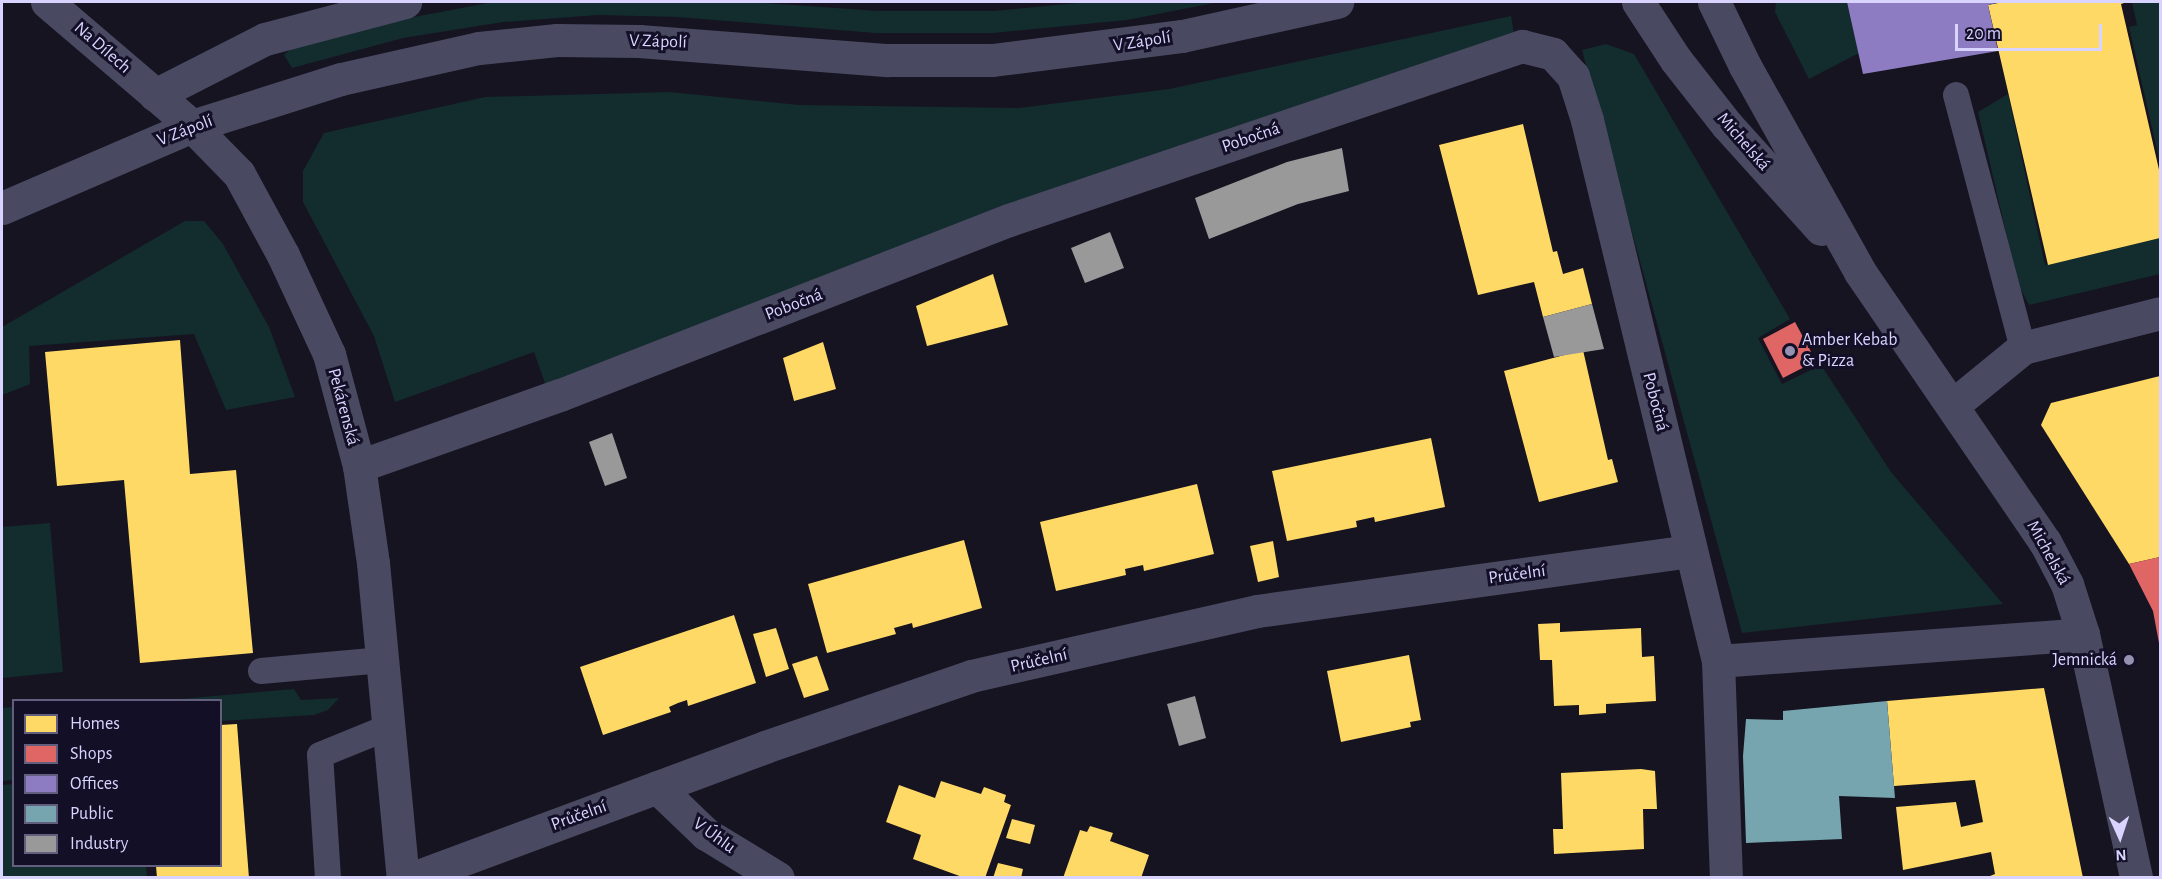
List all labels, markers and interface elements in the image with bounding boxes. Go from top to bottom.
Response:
scale bar [1958,12,2105,50]
street label: Na Dílech [69,17,135,79]
text: 20 m [1966,25,2001,43]
street label: V Zápolí [1112,27,1172,57]
street label: V Zápolí [629,30,687,54]
street label: Michelská [1712,108,1774,176]
street label: V Zápolí [154,111,216,151]
street label: Pobočná [1219,118,1283,158]
street label: Pobočná [762,284,826,326]
place label: Amber Kebab & Pizza [1802,330,1898,372]
marker: Amber Kebab & Pizza [1783,344,1797,358]
street label: Pekárenská [322,366,364,448]
street label: Pobočná [1637,370,1673,434]
street label: Michelská [2021,517,2075,589]
street label: Průčelní [1487,560,1547,590]
street label: Průčelní [1009,644,1069,678]
place label: Jemnická [2053,649,2117,671]
marker: Jemnická [2122,653,2136,667]
legend [12,699,222,867]
text: Homes [70,715,120,733]
text: Shops [70,745,112,763]
text: Offices [70,775,119,793]
street label: Průčelní [548,796,610,836]
text: Public [70,805,113,823]
north arrow [2090,807,2150,867]
street label: V Úhlu [688,813,740,859]
text: Industry [70,835,129,853]
text: N [2115,847,2127,863]

